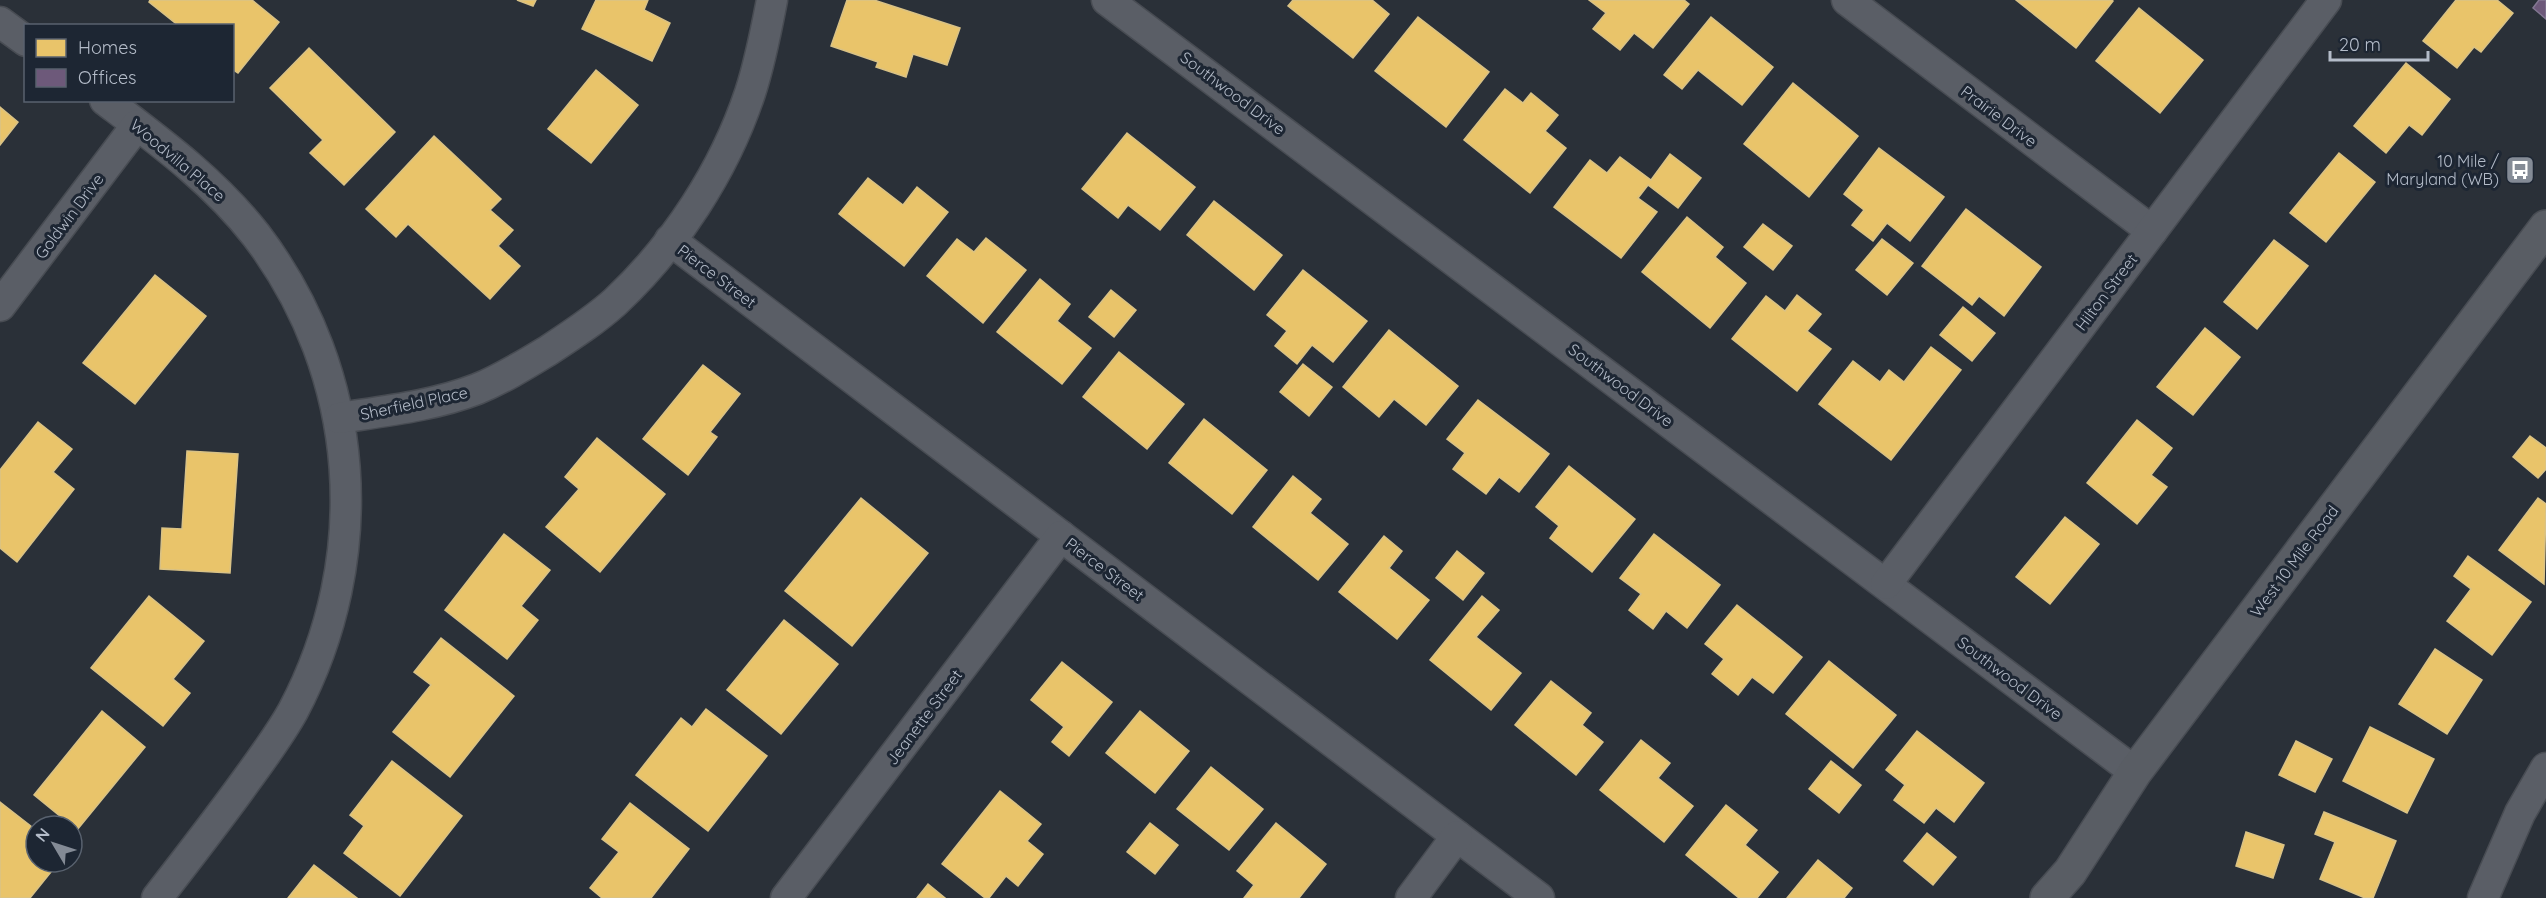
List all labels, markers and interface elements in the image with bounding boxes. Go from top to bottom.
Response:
legend [24,24,234,102]
scale bar [2330,24,2428,62]
text: 20 m [2339,33,2381,56]
text: Homes [78,36,137,59]
street label: Southwood Drive [1177,47,1289,139]
text: Offices [78,66,137,89]
street label: Prairie Drive [1957,81,2041,151]
street label: Woodvilla Place [126,114,230,206]
place label: 10 Mile / Maryland (WB) [2386,151,2500,189]
bus stop icon: 10 Mile / Maryland (WB) [2504,154,2536,186]
street label: Goldwin Drive [30,169,108,263]
street label: Pierce Street [674,240,760,312]
street label: Hilton Street [2071,250,2141,334]
street label: Southwood Drive [1565,339,1677,431]
street label: Sherfield Place [358,382,470,424]
street label: West 10 Mile Road [2245,501,2343,621]
street label: Pierce Street [1062,533,1148,605]
street label: Southwood Drive [1954,632,2066,724]
street label: Jeanette Street [882,665,966,769]
north arrow [24,814,84,874]
text: N [31,824,54,845]

